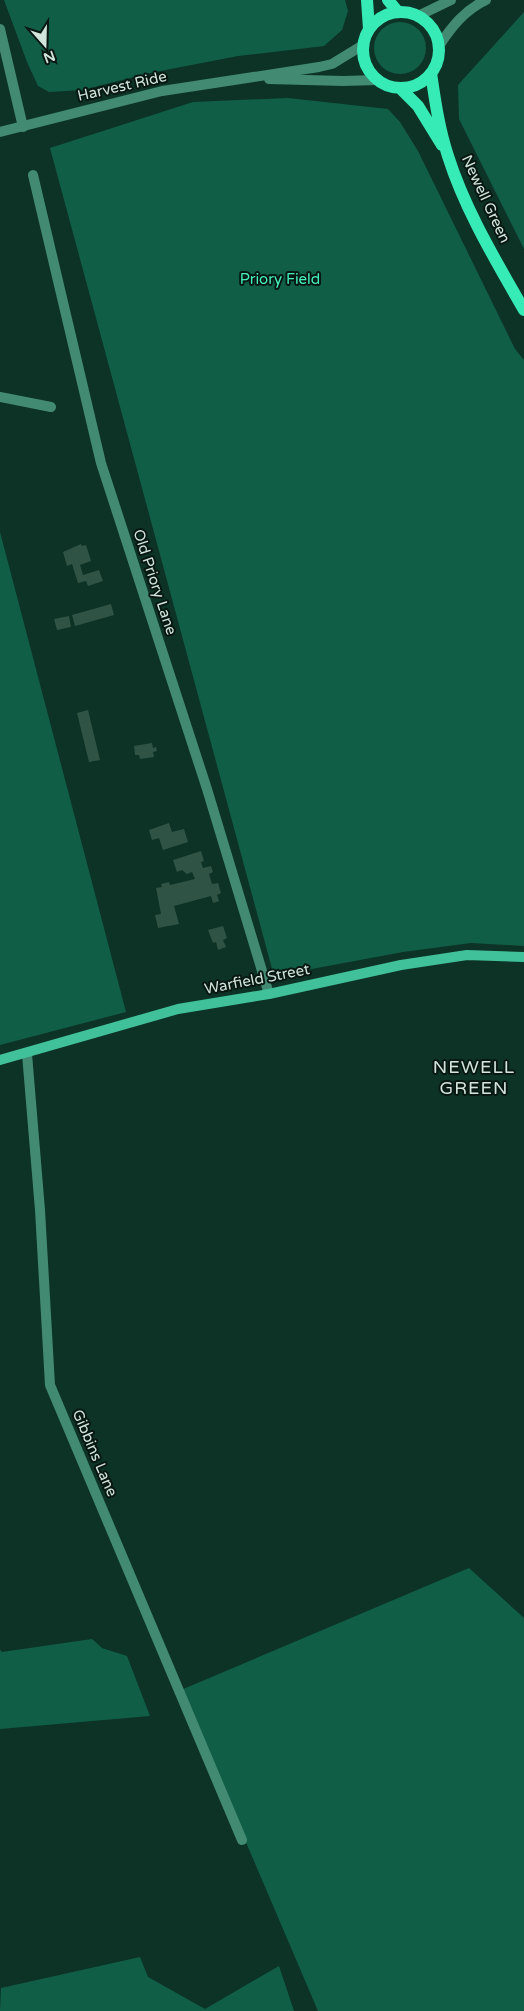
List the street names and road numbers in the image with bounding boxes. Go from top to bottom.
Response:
street label: Harvest Ride [76,67,168,105]
street label: Newell Green [458,152,514,246]
street label: Old Priory Lane [129,527,181,637]
street label: Warfield Street [203,960,311,998]
street label: Gibbins Lane [69,1407,121,1499]

